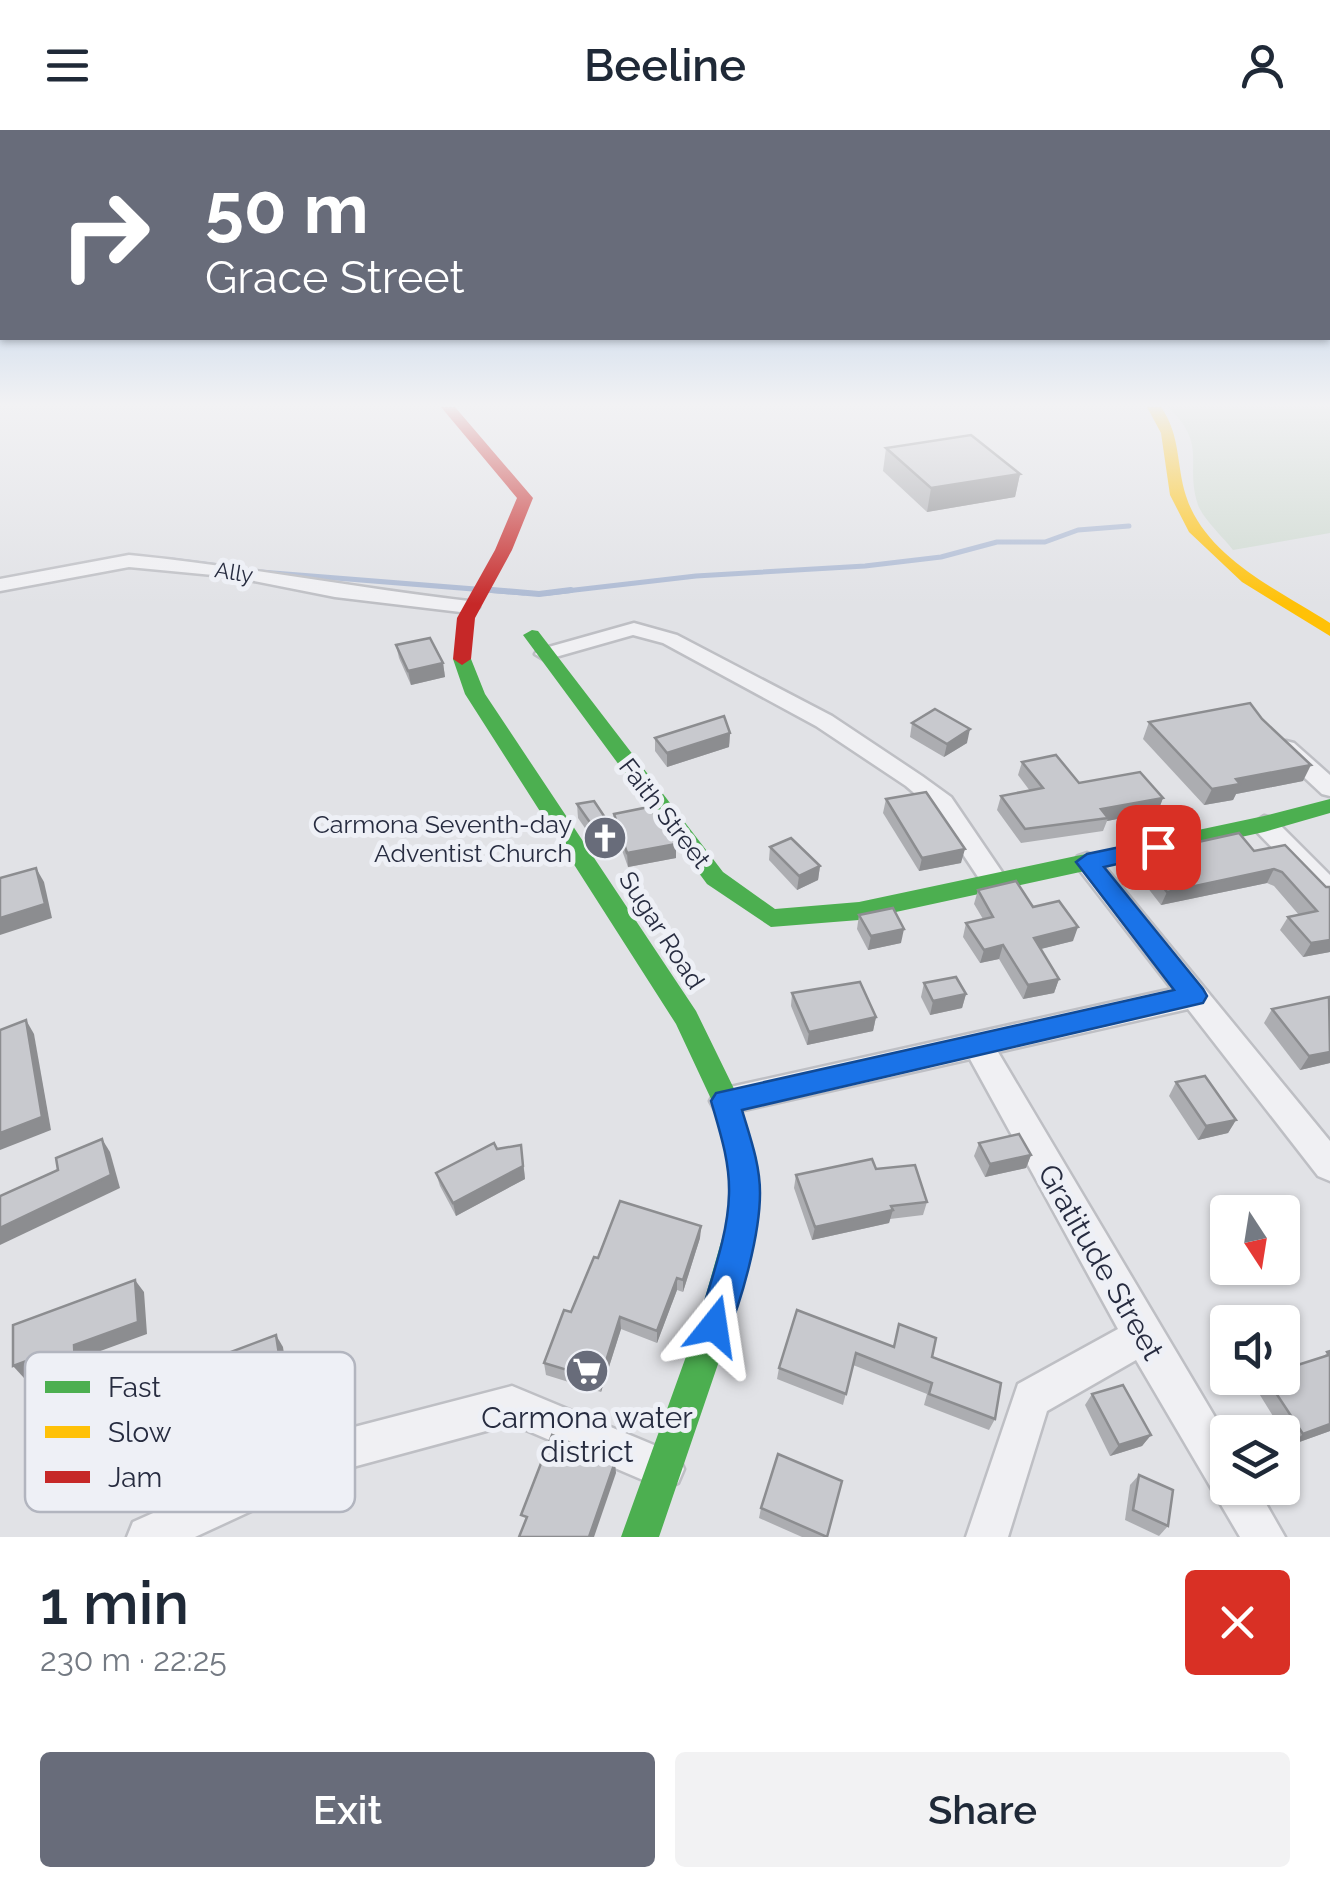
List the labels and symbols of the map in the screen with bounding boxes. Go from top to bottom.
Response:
street label: Ally [213,556,255,588]
street label: Faith Street [613,752,717,874]
pin [1116,805,1201,890]
place label: Carmona Seventh-day Adventist Church [313,809,572,868]
church icon: Carmona Seventh-day Adventist Church [582,815,628,861]
street label: Sugar Road [613,866,711,994]
street label: Gratitude Street [1031,1158,1171,1366]
north arrow [1210,1195,1300,1285]
position arrow [662,1274,766,1378]
supermarket icon: Carmona water district [564,1348,610,1394]
legend [25,1352,355,1512]
text: Fast [108,1371,161,1404]
place label: Carmona water district [481,1400,693,1469]
text: Slow [108,1416,172,1449]
text: Jam [108,1461,162,1494]

